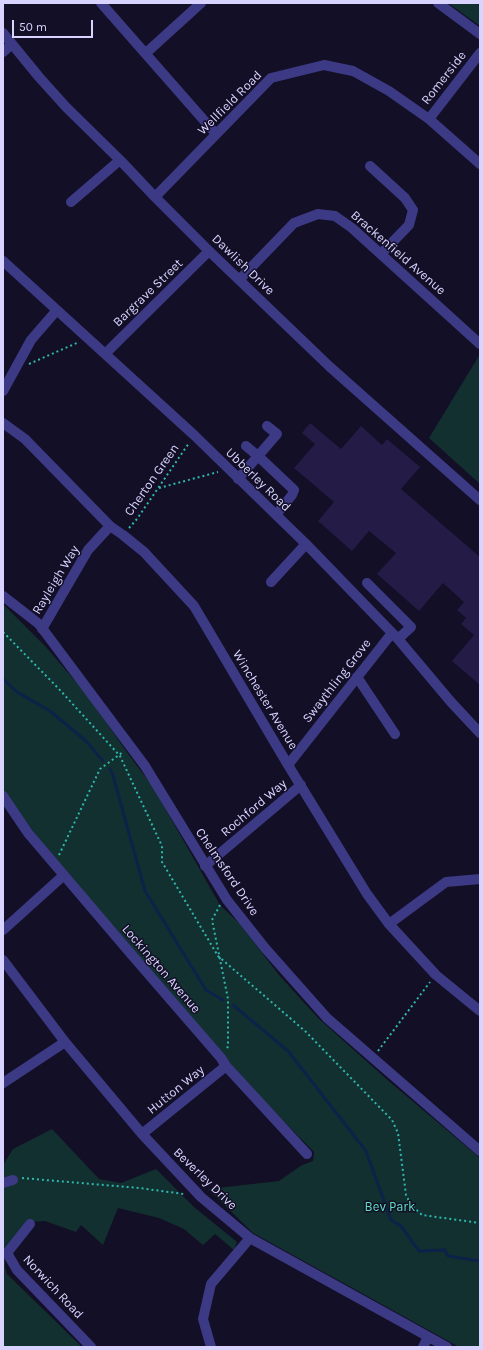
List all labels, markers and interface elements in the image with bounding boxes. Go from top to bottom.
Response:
scale bar [14,12,95,38]
text: 50 m [19,20,47,34]
street label: Romerside [418,48,470,108]
street label: Wellfield Road [195,68,265,138]
street label: Brackenfield Avenue [347,208,449,298]
street label: Dawlish Drive [209,231,277,299]
street label: Bargrave Street [110,256,186,330]
street label: Cherton Green [121,441,183,519]
street label: Ubberley Road [222,445,294,515]
street label: Rayleigh Way [29,543,83,617]
street label: Swaythling Grove [299,636,375,726]
street label: Winchester Avenue [229,647,301,753]
street label: Rochford Way [218,776,290,840]
street label: Chelmsford Drive [192,825,262,919]
street label: Lockington Avenue [118,922,204,1016]
street label: Hutton Way [144,1062,208,1118]
street label: Beverley Drive [170,1145,240,1213]
park label: Bev Park [365,1199,415,1215]
street label: Norwich Road [19,1252,87,1322]

